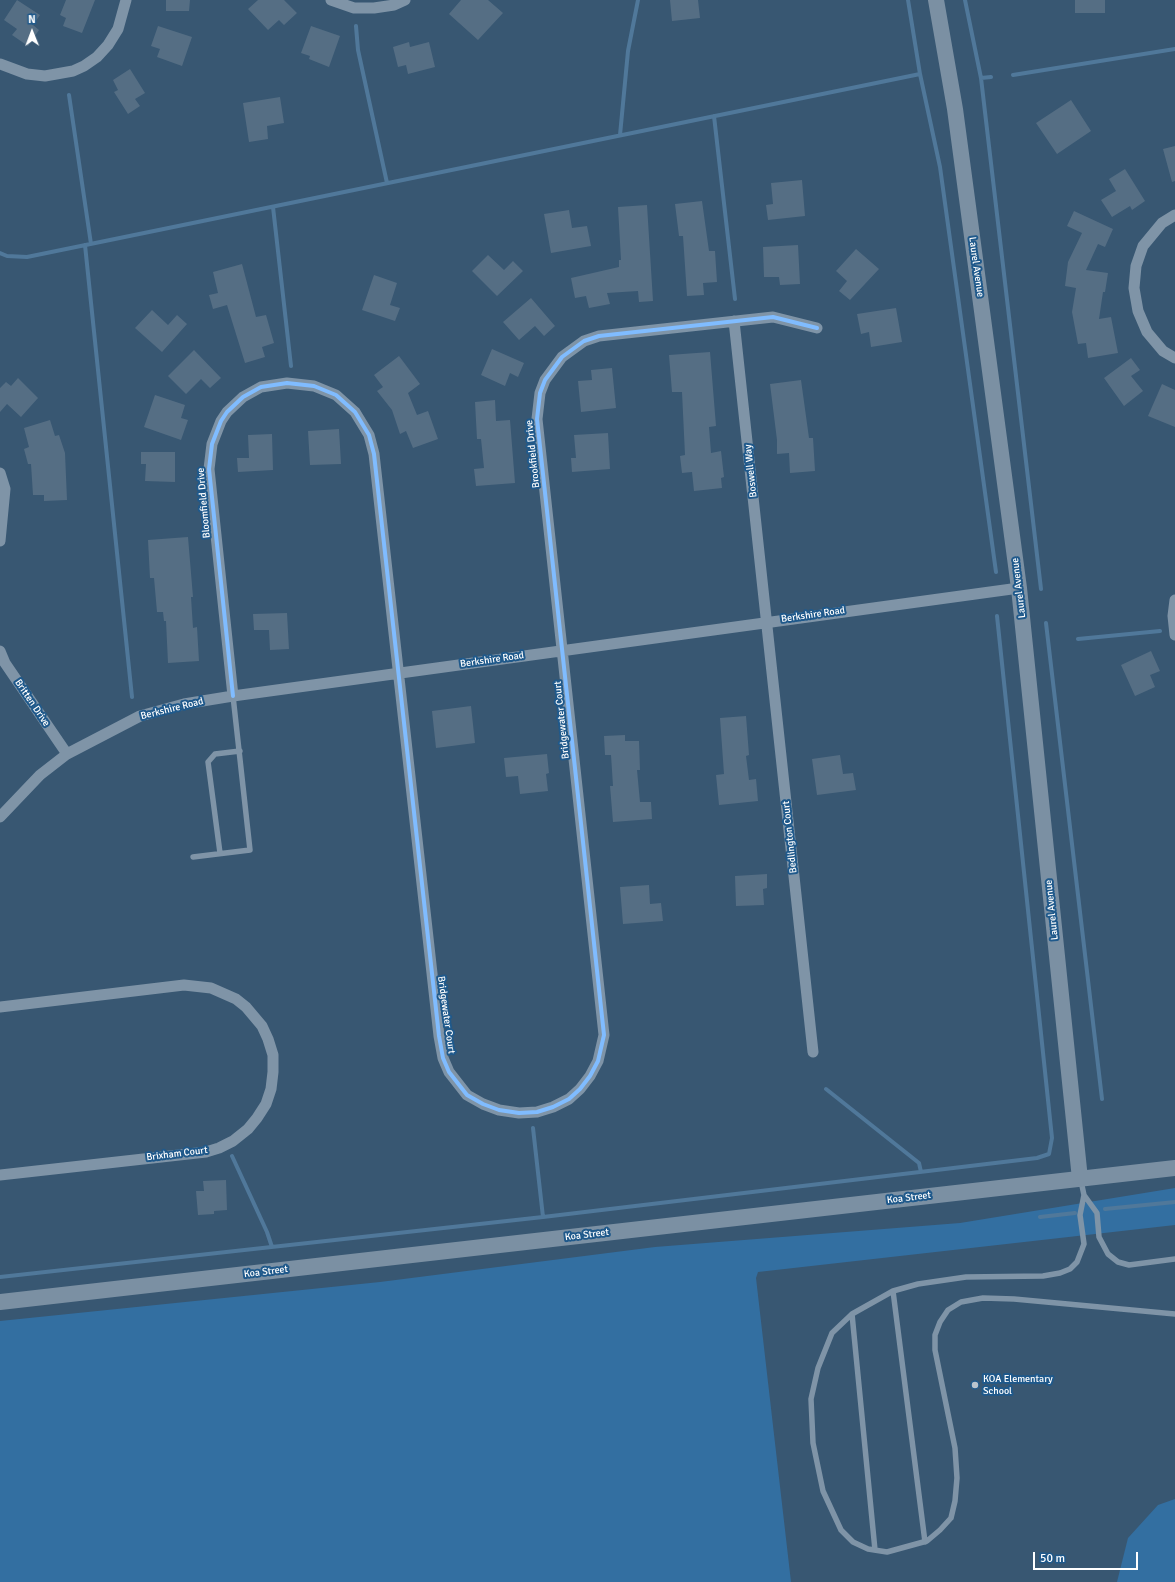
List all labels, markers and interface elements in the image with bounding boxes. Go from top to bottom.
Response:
north arrow [12,12,52,52]
text: N [28,13,36,26]
street label: Laurel Avenue [966,236,986,298]
street label: Brookfield Drive [523,419,543,489]
street label: Boswell Way [742,444,760,498]
street label: Bloomfield Drive [195,467,213,539]
street label: Laurel Avenue [1009,557,1029,619]
street label: Berkshire Road [780,605,846,625]
street label: Berkshire Road [459,650,525,670]
street label: Britten Drive [12,677,52,729]
street label: Bridgewater Court [552,680,572,760]
street label: Berkshire Road [139,695,205,723]
street label: Bedlington Court [780,800,800,874]
street label: Laurel Avenue [1043,879,1061,941]
street label: Bridgewater Court [435,975,457,1055]
street label: Brixham Court [146,1144,208,1164]
street label: Koa Street [886,1189,932,1207]
street label: Koa Street [564,1226,610,1244]
street label: Koa Street [243,1263,289,1281]
place label: KOA Elementary School [983,1373,1053,1396]
marker: KOA Elementary School [970,1380,980,1390]
scale bar [1035,1544,1140,1570]
text: 50 m [1040,1551,1065,1566]

